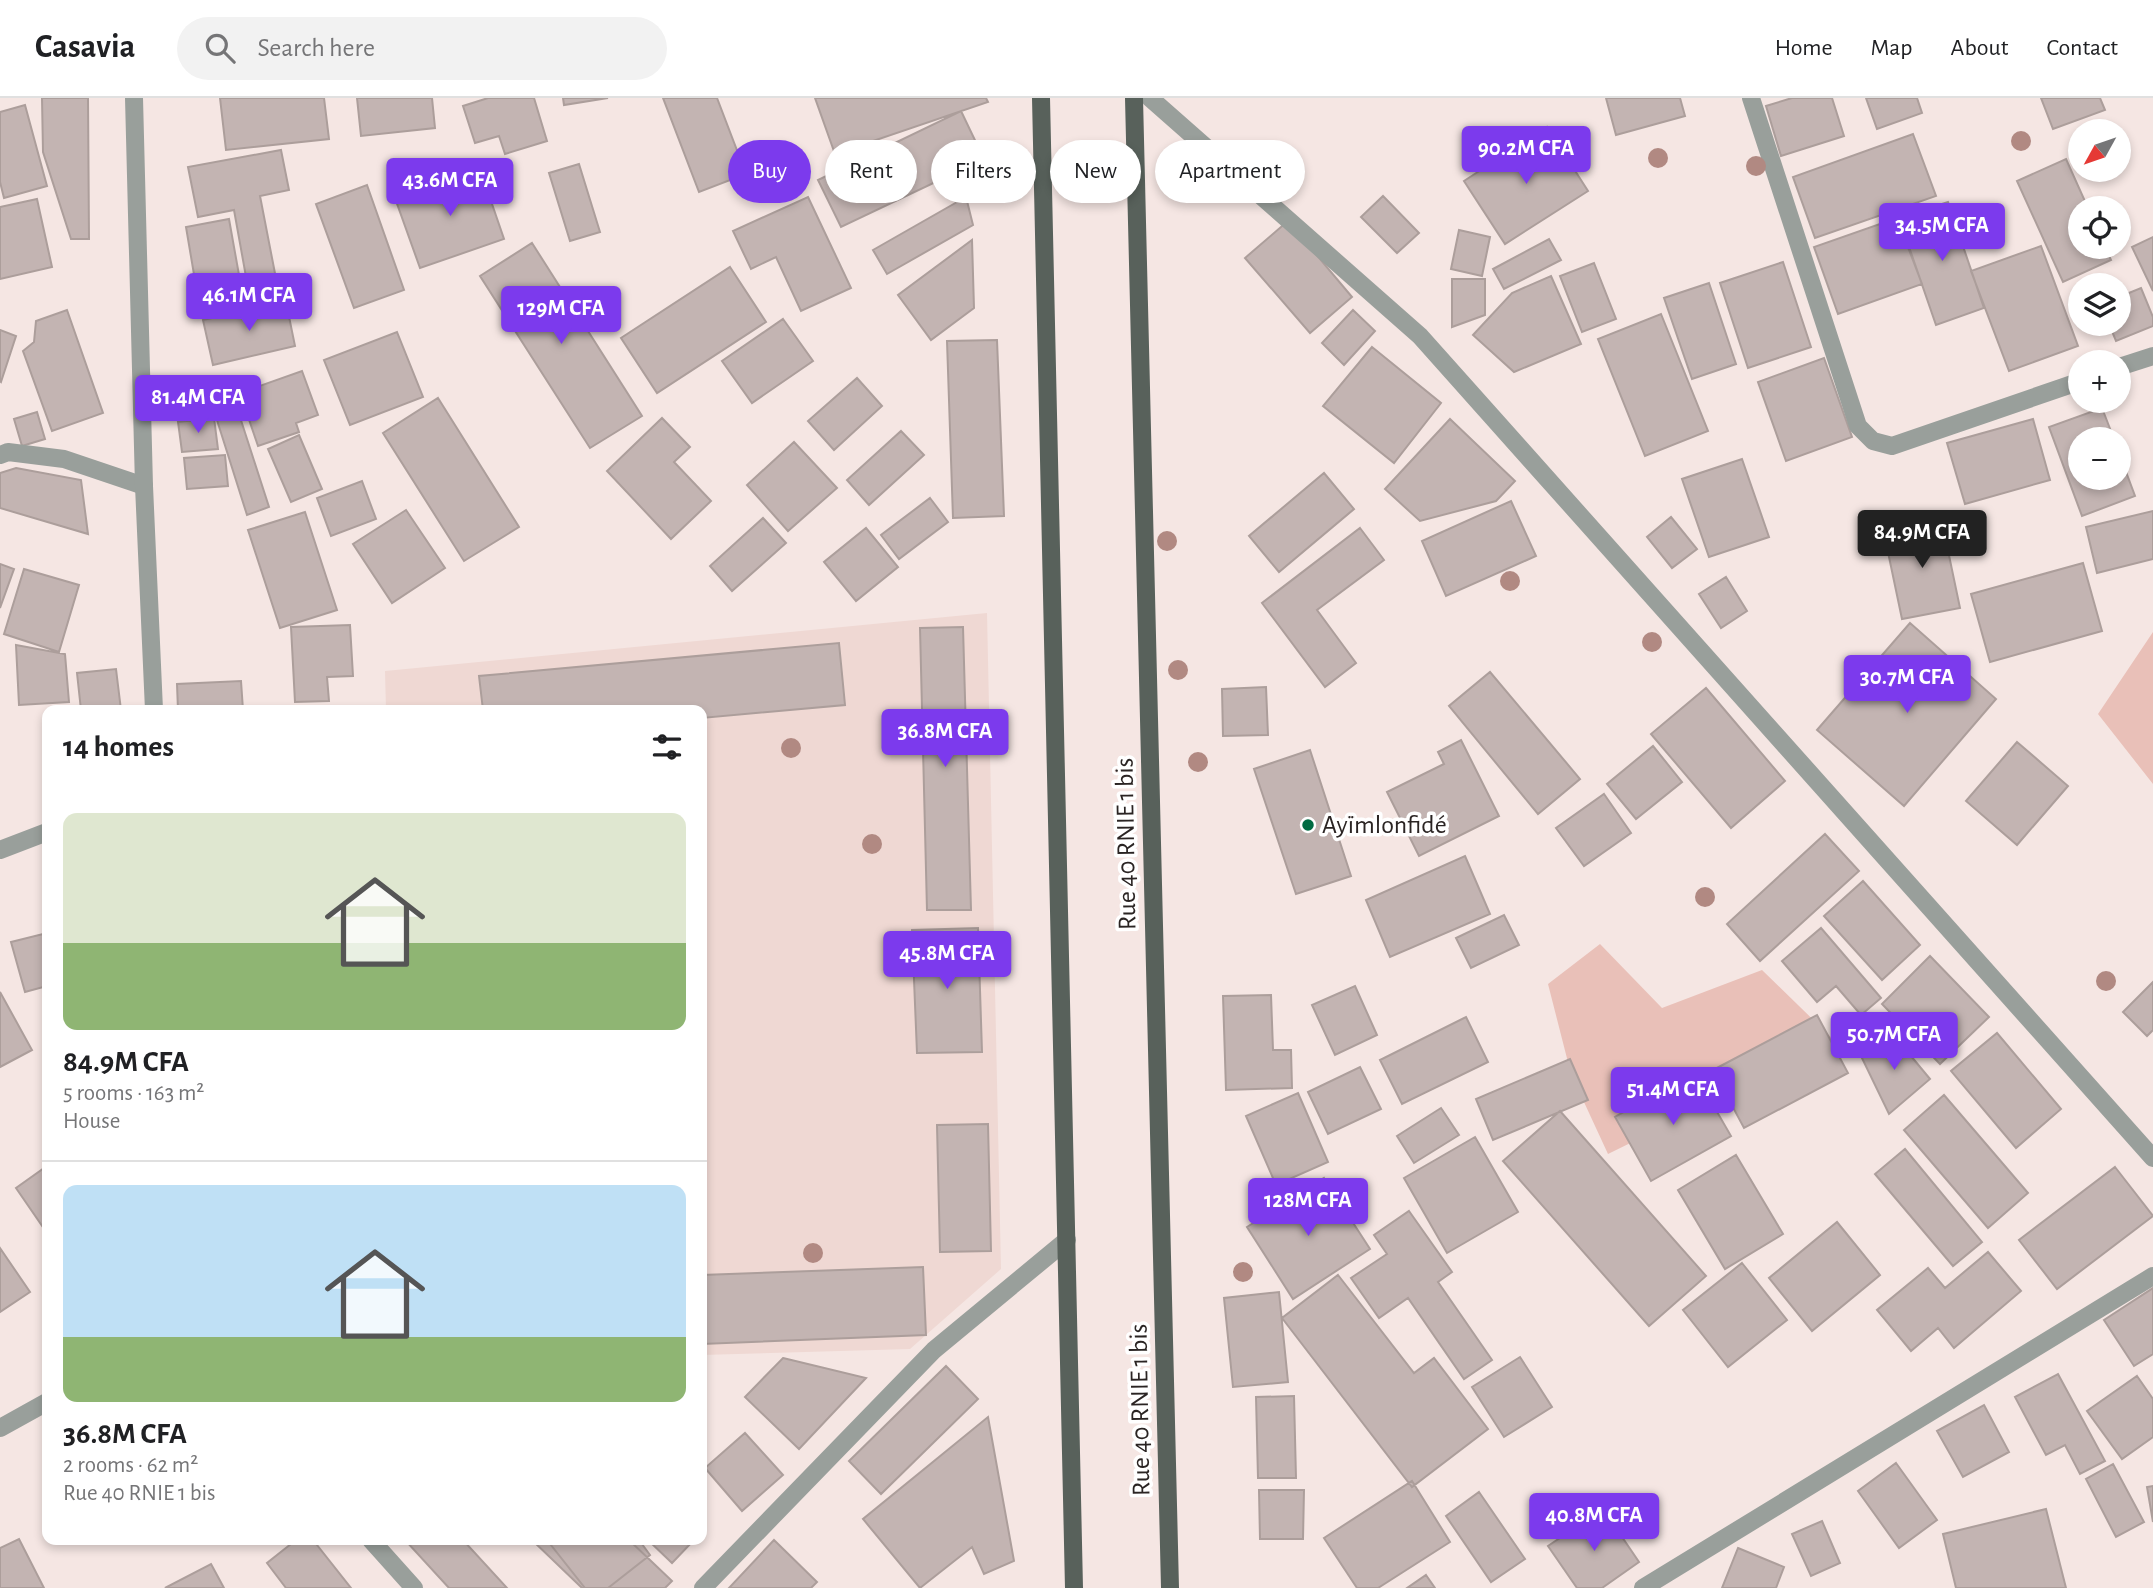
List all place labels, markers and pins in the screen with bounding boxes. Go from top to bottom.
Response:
pin: 90.2M CFA [1446,126,1606,186]
pin: 43.6M CFA [370,158,530,218]
pin: 34.5M CFA [1862,204,2022,263]
pin: 46.1M CFA [169,274,329,333]
pin: 129M CFA [489,286,633,346]
pin: 81.4M CFA [118,376,278,435]
pin: 84.9M CFA [1842,510,2002,570]
pin: 30.7M CFA [1827,656,1987,715]
pin: 36.8M CFA [865,710,1025,769]
place label: Ayïmlonfidé [1322,812,1447,838]
marker: Ayïmlonfidé [1300,817,1316,833]
pin: 45.8M CFA [867,932,1027,991]
pin: 50.7M CFA [1814,1012,1974,1072]
pin: 51.4M CFA [1593,1068,1753,1127]
pin: 128M CFA [1236,1178,1380,1238]
pin: 40.8M CFA [1514,1494,1674,1553]

